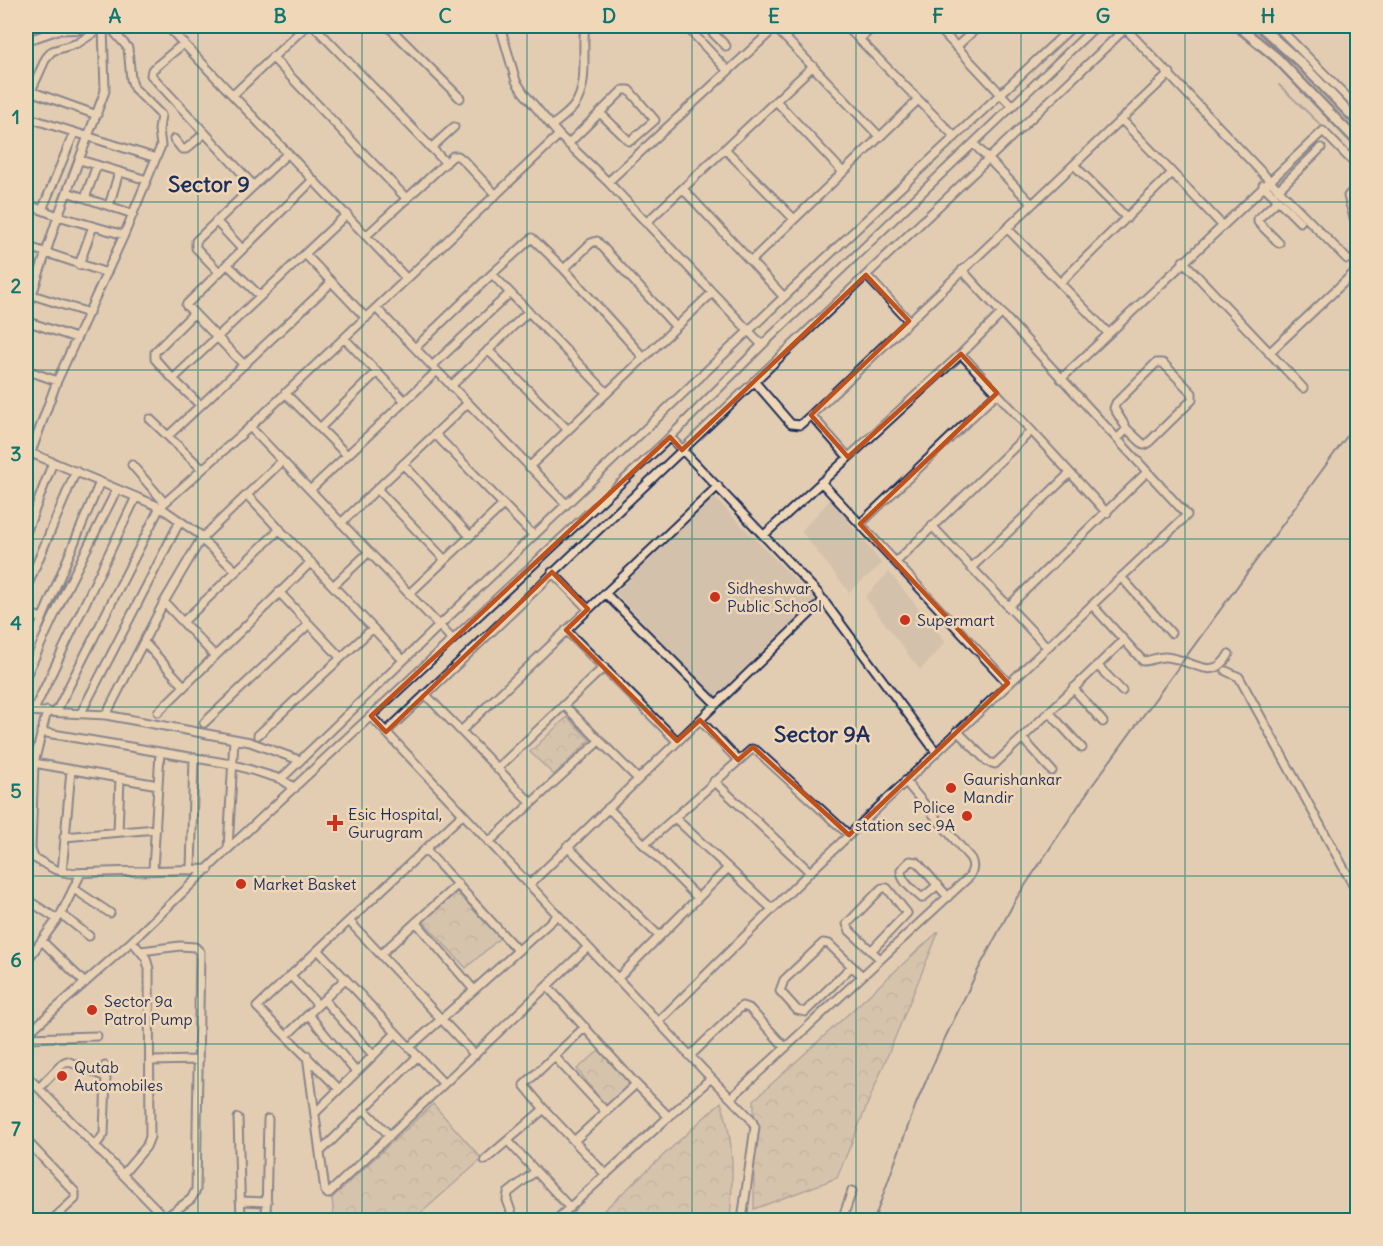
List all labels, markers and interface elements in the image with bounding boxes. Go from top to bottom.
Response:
text: A [109,3,122,28]
text: B [273,3,287,28]
text: C [438,3,452,28]
text: D [602,3,616,28]
text: E [768,3,780,28]
text: F [932,3,944,28]
text: G [1096,3,1110,28]
text: H [1261,3,1275,28]
text: 1 [12,104,20,129]
district label: Sector 9 [168,170,250,198]
text: 2 [11,273,22,298]
text: 3 [10,441,22,466]
place label: Sidheshwar Public School [727,578,822,616]
marker: Sidheshwar Public School [708,590,722,604]
text: 4 [10,610,22,635]
place label: Supermart [917,610,995,630]
marker: Supermart [898,613,912,627]
district label: Sector 9A [774,720,870,748]
place label: Gaurishankar Mandir [963,769,1062,807]
text: 5 [10,778,22,803]
marker: Gaurishankar Mandir [944,781,958,795]
place label: Police station sec 9A [855,797,955,835]
place label: Esic Hospital, Gurugram [348,804,442,842]
marker: Police station sec 9A [960,809,974,823]
marker: Esic Hospital, Gurugram [326,814,344,832]
place label: Market Basket [253,874,357,894]
marker: Market Basket [234,877,248,891]
text: 6 [10,947,22,972]
place label: Sector 9a Patrol Pump [104,991,193,1029]
marker: Sector 9a Patrol Pump [85,1003,99,1017]
place label: Qutab Automobiles [74,1057,163,1095]
marker: Qutab Automobiles [55,1069,69,1083]
text: 7 [11,1116,21,1141]

